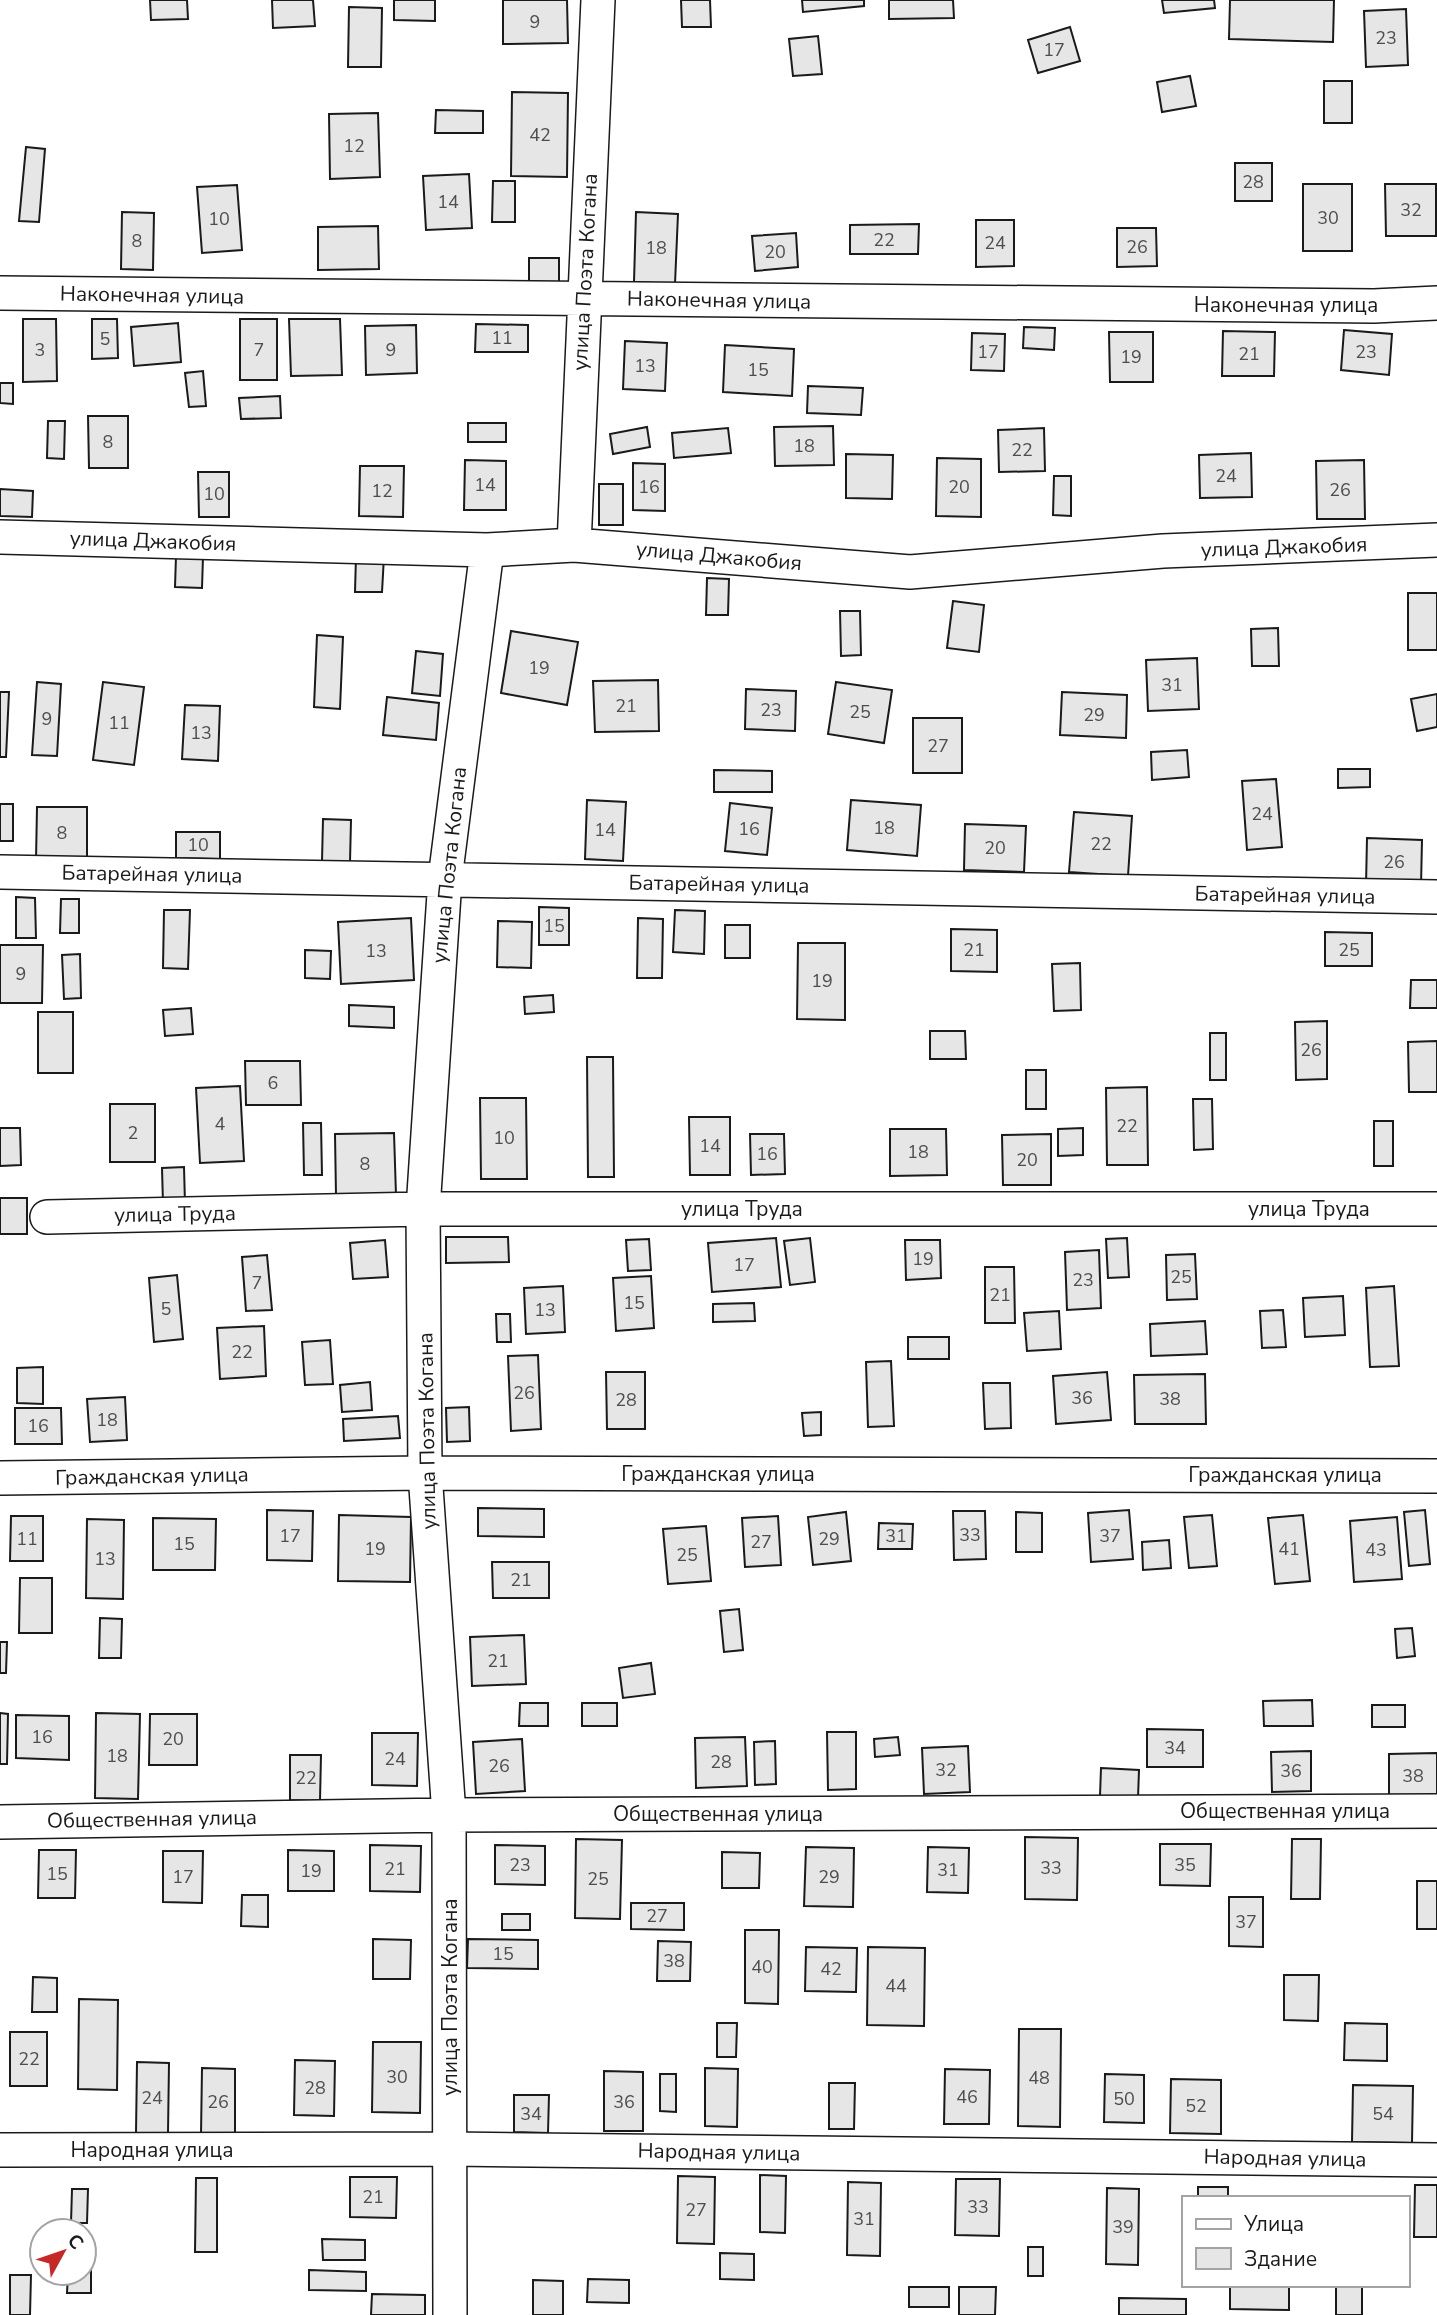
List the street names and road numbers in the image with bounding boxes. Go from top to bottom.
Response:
street label: улица Поэта Когана [566,173,604,371]
street label: Наконечная улица [60,279,244,311]
street label: Наконечная улица [627,284,811,316]
street label: Наконечная улица [1194,291,1378,319]
street label: улица Джакобия [69,524,237,558]
street label: улица Джакобия [1200,530,1368,564]
street label: улица Джакобия [635,535,803,577]
street label: улица Поэта Когана [425,765,473,965]
street label: Батарейная улица [61,858,243,890]
street label: Батарейная улица [628,868,810,900]
street label: Батарейная улица [1194,879,1376,911]
street label: улица Труда [681,1195,803,1223]
street label: улица Труда [1248,1195,1370,1223]
street label: улица Труда [114,1199,236,1229]
street label: улица Поэта Когана [411,1332,443,1530]
street label: Гражданская улица [55,1460,249,1492]
street label: Гражданская улица [621,1460,815,1488]
street label: Гражданская улица [1188,1461,1382,1489]
street label: Общественная улица [1180,1797,1390,1825]
street label: Общественная улица [613,1800,823,1828]
street label: Общественная улица [47,1803,257,1835]
street label: улица Поэта Когана [436,1898,464,2096]
street label: Народная улица [70,2136,234,2164]
street label: Народная улица [637,2137,801,2167]
street label: Народная улица [1203,2143,1367,2173]

